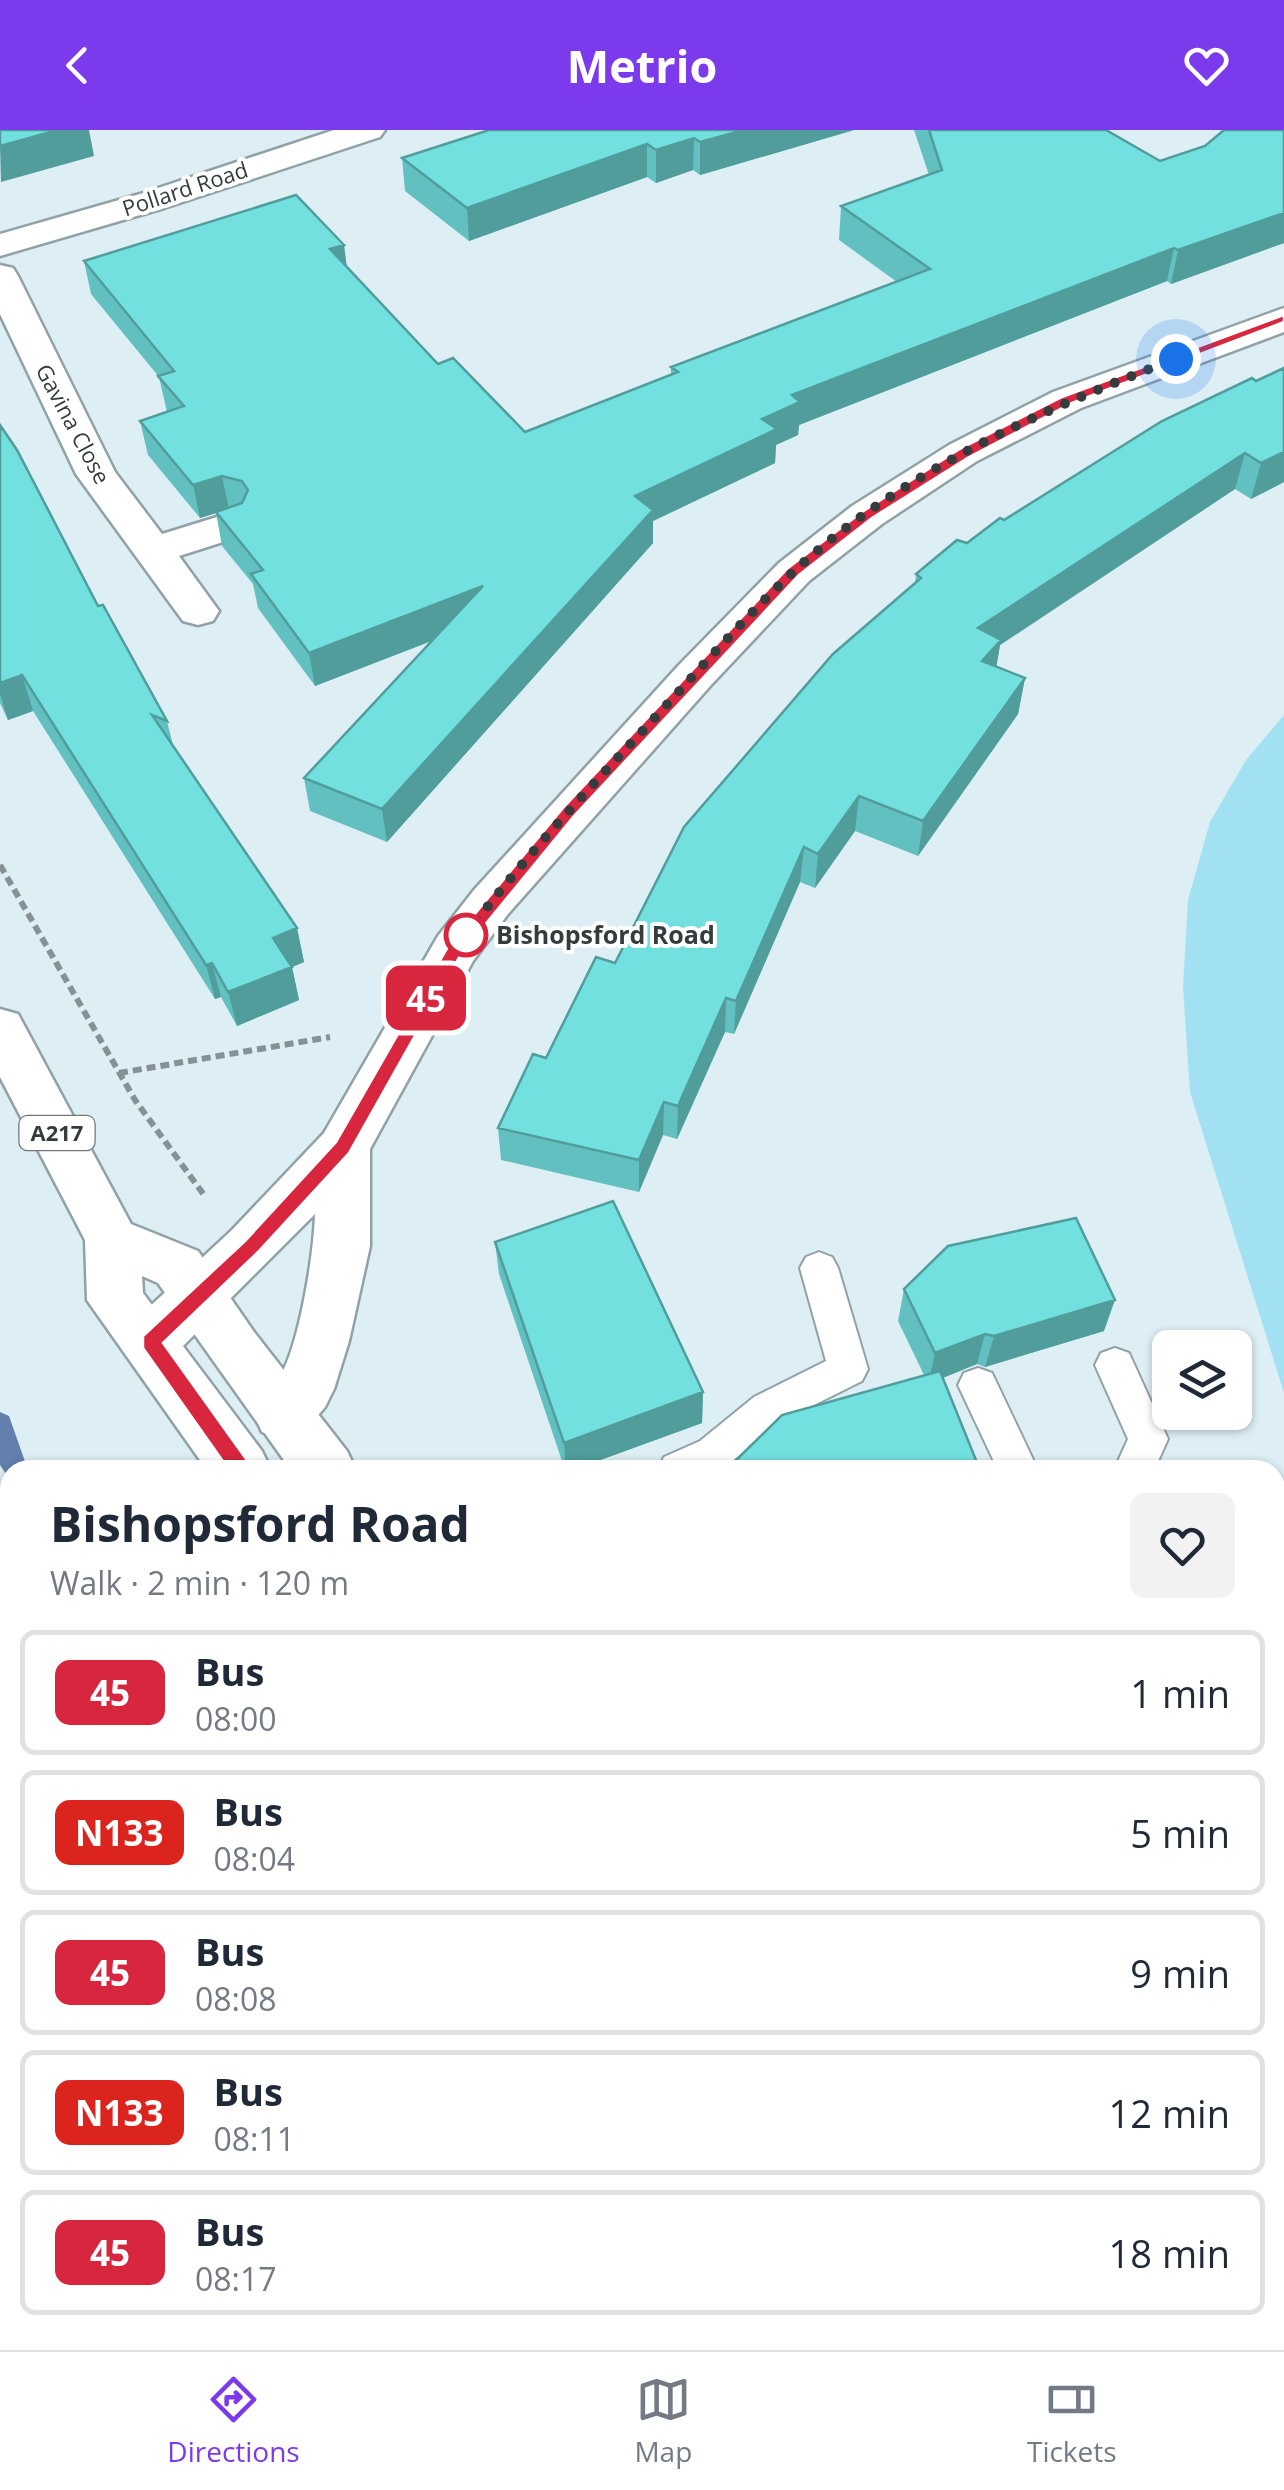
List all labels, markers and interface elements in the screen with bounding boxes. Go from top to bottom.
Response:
text: Metrio [567,35,717,96]
icon: back [50,38,105,93]
icon: heart [1179,38,1234,93]
street label: Pollard Road [118,154,251,222]
your location [1151,334,1201,384]
street label: Gavina Close [30,358,118,489]
marker: Bishopsford Road [445,914,487,956]
place label: Bishopsford Road [496,917,715,951]
line badge: 45 [381,966,471,1030]
text: 45 [406,975,446,1022]
road number: A217 [20,1116,94,1150]
map controls [1152,1330,1252,1430]
button: layers [1152,1330,1252,1430]
text: Bishopsford Road [50,1491,470,1556]
button: heart [1130,1493,1235,1598]
text: Walk · 2 min · 120 m [50,1561,349,1604]
text: Bus [195,1645,264,1697]
text: 1 min [1130,1667,1230,1719]
text: 45 [90,1669,130,1716]
text: 08:00 [195,1697,277,1740]
text: Bus [214,1785,283,1837]
text: 5 min [1130,1807,1230,1859]
text: N133 [75,1809,164,1856]
text: 08:04 [214,1837,295,1880]
text: Bus [195,1925,264,1977]
text: 9 min [1130,1947,1230,1999]
text: 45 [90,1949,130,1996]
text: 08:08 [195,1977,277,2020]
text: Bus [214,2065,283,2117]
text: 12 min [1109,2087,1230,2139]
text: N133 [75,2089,164,2136]
text: 08:11 [214,2117,295,2160]
text: Bus [195,2205,264,2257]
text: 18 min [1109,2227,1230,2279]
text: 45 [90,2229,130,2276]
text: 08:17 [195,2257,277,2300]
tab: Directions [167,2372,300,2470]
tab: Map [634,2372,692,2470]
tab: Tickets [1027,2372,1117,2470]

